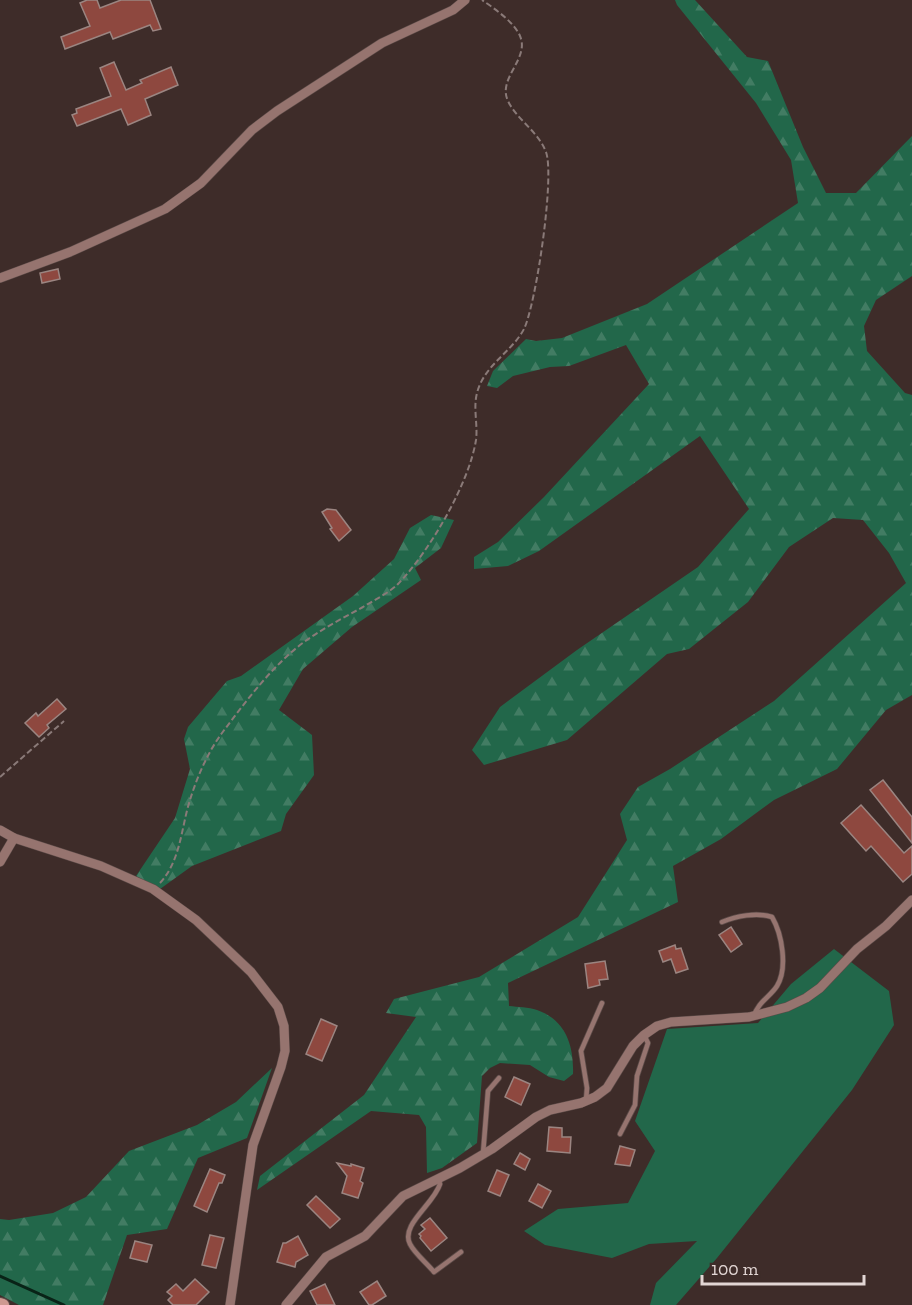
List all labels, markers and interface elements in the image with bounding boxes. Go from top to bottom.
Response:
scale bar [702,1248,864,1286]
text: 100 m [711,1258,759,1280]

